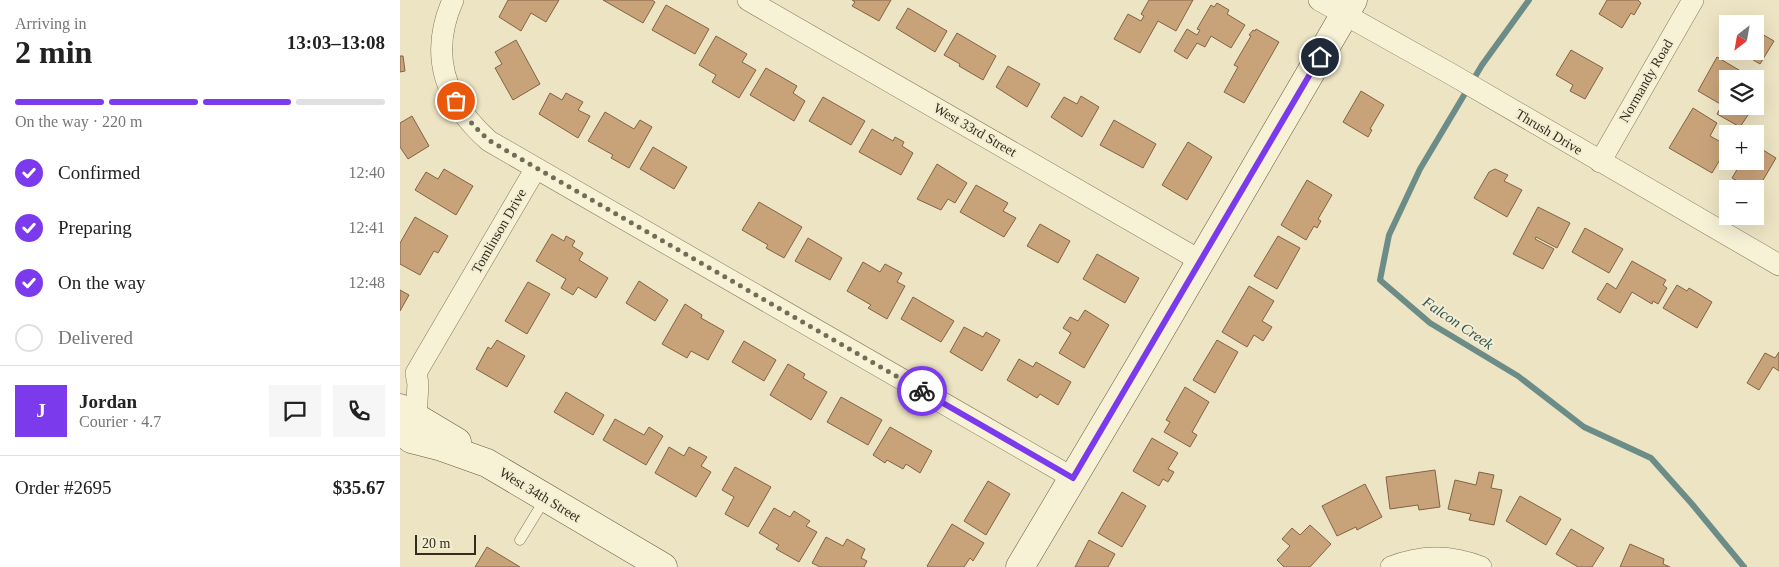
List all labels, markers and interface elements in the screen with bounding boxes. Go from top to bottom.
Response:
text: Arriving in [15,15,87,32]
north arrow [1719,15,1764,60]
map controls [1719,15,1764,225]
text: 13:03–13:08 [287,32,385,53]
text: 2 min [15,34,92,70]
pin [1299,36,1341,78]
street label: Normandy Road [1616,37,1676,125]
icon: home [1306,43,1334,71]
button: layers [1719,70,1764,115]
pin [435,80,477,122]
icon: bag [442,87,470,115]
street label: West 33rd Street [931,100,1019,160]
street label: Thrush Drive [1513,106,1585,158]
text: On the way · 220 m [15,113,143,130]
button: + [1719,125,1764,170]
icon: check [15,159,43,187]
text: Confirmed [58,162,140,183]
text: 12:40 [349,164,385,181]
button: − [1719,180,1764,225]
street label: Tomlinson Drive [469,186,529,276]
icon: check [15,214,43,242]
text: Preparing [58,217,132,238]
text: 12:41 [349,219,385,236]
icon: check [15,269,43,297]
text: On the way [58,272,146,293]
text: 12:48 [349,274,385,291]
water label: Falcon Creek [1419,293,1497,353]
text: Delivered [58,327,133,348]
courier [897,366,947,416]
icon: bike [908,377,936,405]
button: chat [269,385,321,437]
button: phone [333,385,385,437]
text: Jordan [79,391,137,412]
text: J [36,400,46,421]
text: Courier · 4.7 [79,413,161,430]
street label: West 34th Street [497,465,583,525]
text: Order #2695 [15,477,112,498]
text: $35.67 [333,477,385,498]
scale bar [415,532,476,555]
text: 20 m [422,536,450,551]

